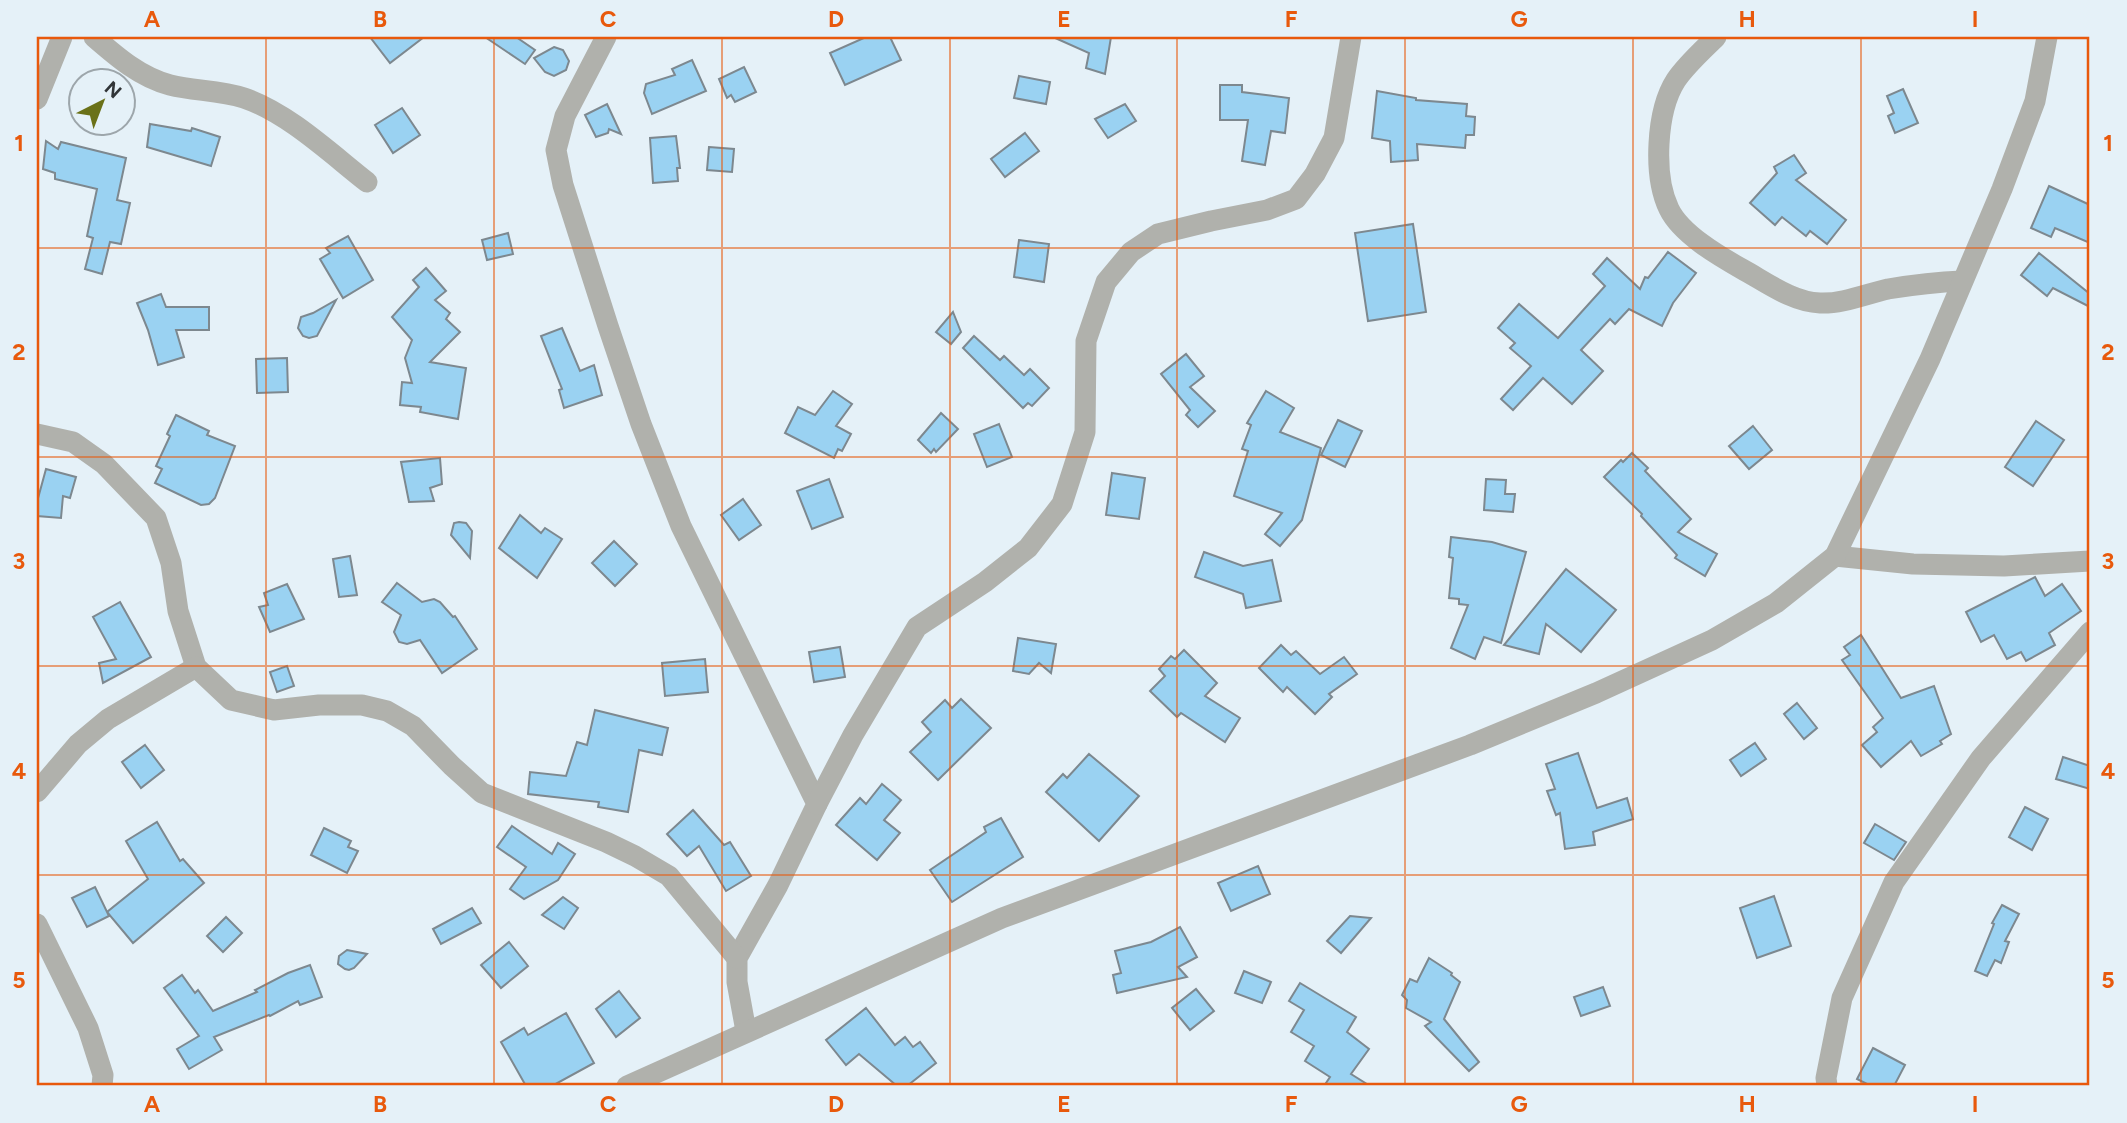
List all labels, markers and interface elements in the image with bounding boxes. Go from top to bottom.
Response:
text: A [144,5,161,33]
text: B [373,5,387,33]
text: C [600,5,617,33]
text: D [828,5,844,33]
text: E [1057,5,1071,33]
text: F [1285,5,1298,33]
text: G [1510,5,1528,33]
text: H [1738,5,1756,33]
text: I [1972,5,1978,33]
north arrow [66,66,136,136]
text: N [100,76,126,103]
text: 1 [14,129,24,157]
text: 1 [2103,129,2113,157]
text: 2 [12,338,26,366]
text: 2 [2101,338,2115,366]
text: 3 [13,547,25,575]
text: 3 [2102,547,2114,575]
text: 4 [12,757,26,785]
text: 4 [2101,757,2115,785]
text: 5 [12,966,26,994]
text: 5 [2101,966,2115,994]
text: A [144,1090,161,1118]
text: B [373,1090,387,1118]
text: C [600,1090,617,1118]
text: D [828,1090,844,1118]
text: E [1057,1090,1071,1118]
text: F [1285,1090,1298,1118]
text: G [1510,1090,1528,1118]
text: H [1738,1090,1756,1118]
text: I [1972,1090,1978,1118]

